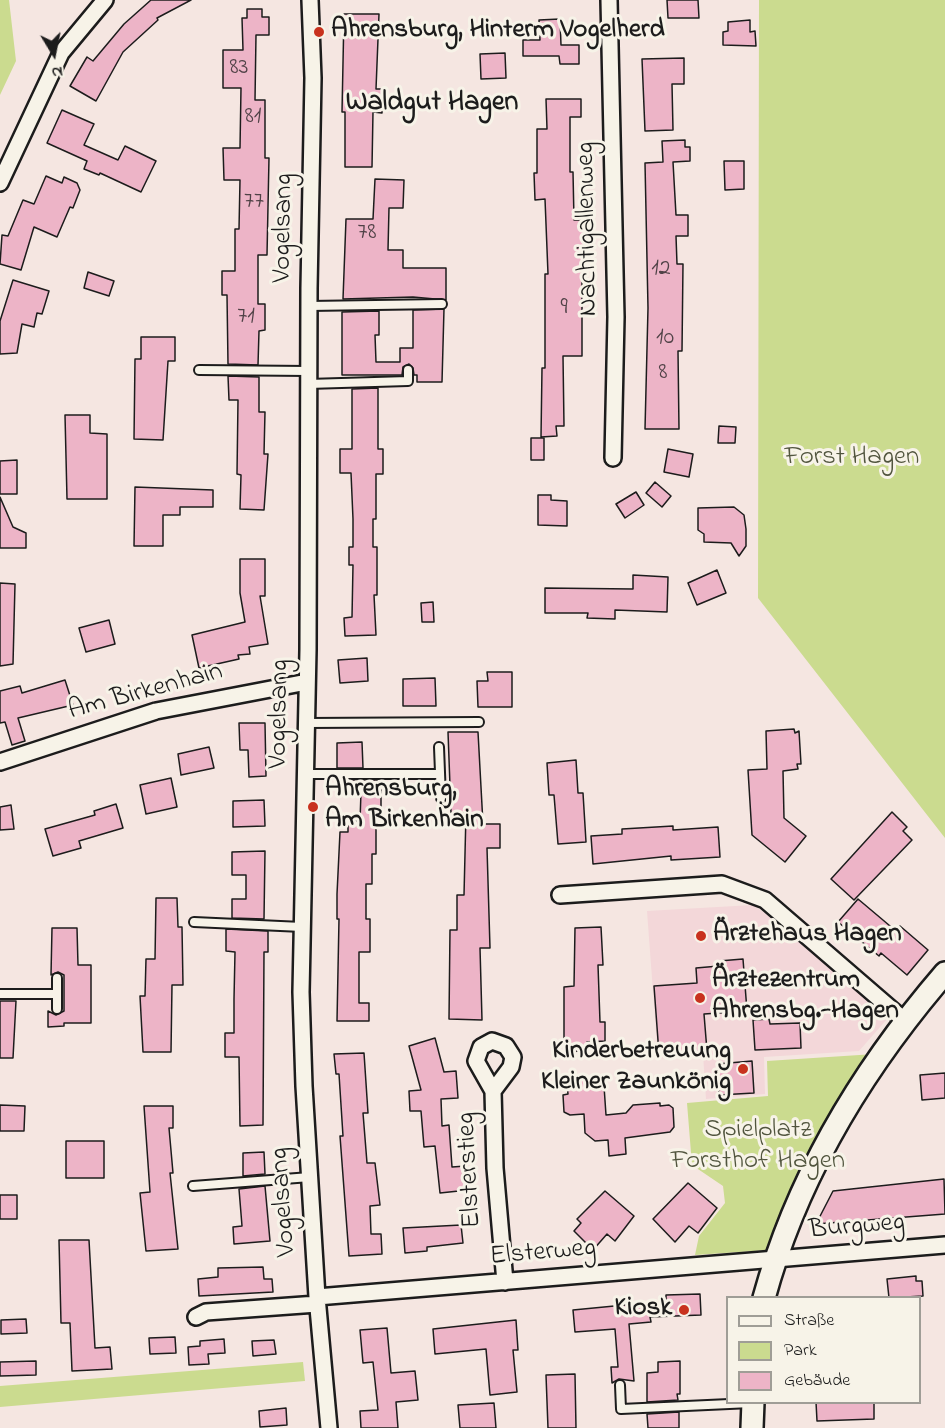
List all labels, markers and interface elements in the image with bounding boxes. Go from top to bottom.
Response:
place label: Ahrensburg, Hinterm Vogelherd [331,16,665,48]
north arrow [24,24,84,84]
marker: Ahrensburg, Hinterm Vogelherd [312,25,326,39]
house number: 83 [230,55,248,83]
text: N [50,59,65,84]
district label: Waldgut Hagen [346,87,518,121]
house number: 81 [245,104,261,132]
street label: Nachtigallenweg [571,141,607,317]
street label: Vogelsang [268,173,302,283]
house number: 77 [244,189,264,217]
house number: 78 [358,220,376,248]
house number: 12 [651,256,671,284]
house number: 9 [560,295,568,323]
house number: 71 [237,304,255,332]
house number: 10 [656,325,674,353]
house number: 8 [659,360,667,388]
park label: Forst Hagen [785,443,919,475]
street label: Am Birkenhain [65,657,227,729]
street label: Vogelsang [264,659,298,769]
place label: Ahrensburg, Am Birkenhain [325,775,484,838]
marker: Ahrensburg, Am Birkenhain [306,800,320,814]
place label: Ärztehaus Hagen [713,920,902,952]
marker: Ärztehaus Hagen [694,929,708,943]
place label: Ärztezentrum Ahrensbg.-Hagen [712,966,899,1029]
marker: Ärztezentrum Ahrensbg.-Hagen [693,991,707,1005]
place label: Kinderbetreuung Kleiner Zaunkönig [541,1037,731,1100]
marker: Kinderbetreuung Kleiner Zaunkönig [736,1062,750,1076]
street label: Elsterstieg [452,1111,490,1229]
park label: Spielplatz Forsthof Hagen [671,1116,845,1179]
street label: Vogelsang [265,1146,305,1258]
street label: Burgweg [808,1208,906,1248]
street label: Elsterweg [489,1233,597,1275]
place label: Kiosk [614,1294,672,1326]
legend [726,1296,921,1404]
marker: Kiosk [677,1303,691,1317]
text: Straße [784,1308,834,1334]
text: Park [784,1338,817,1364]
text: Gebäude [784,1368,850,1394]

